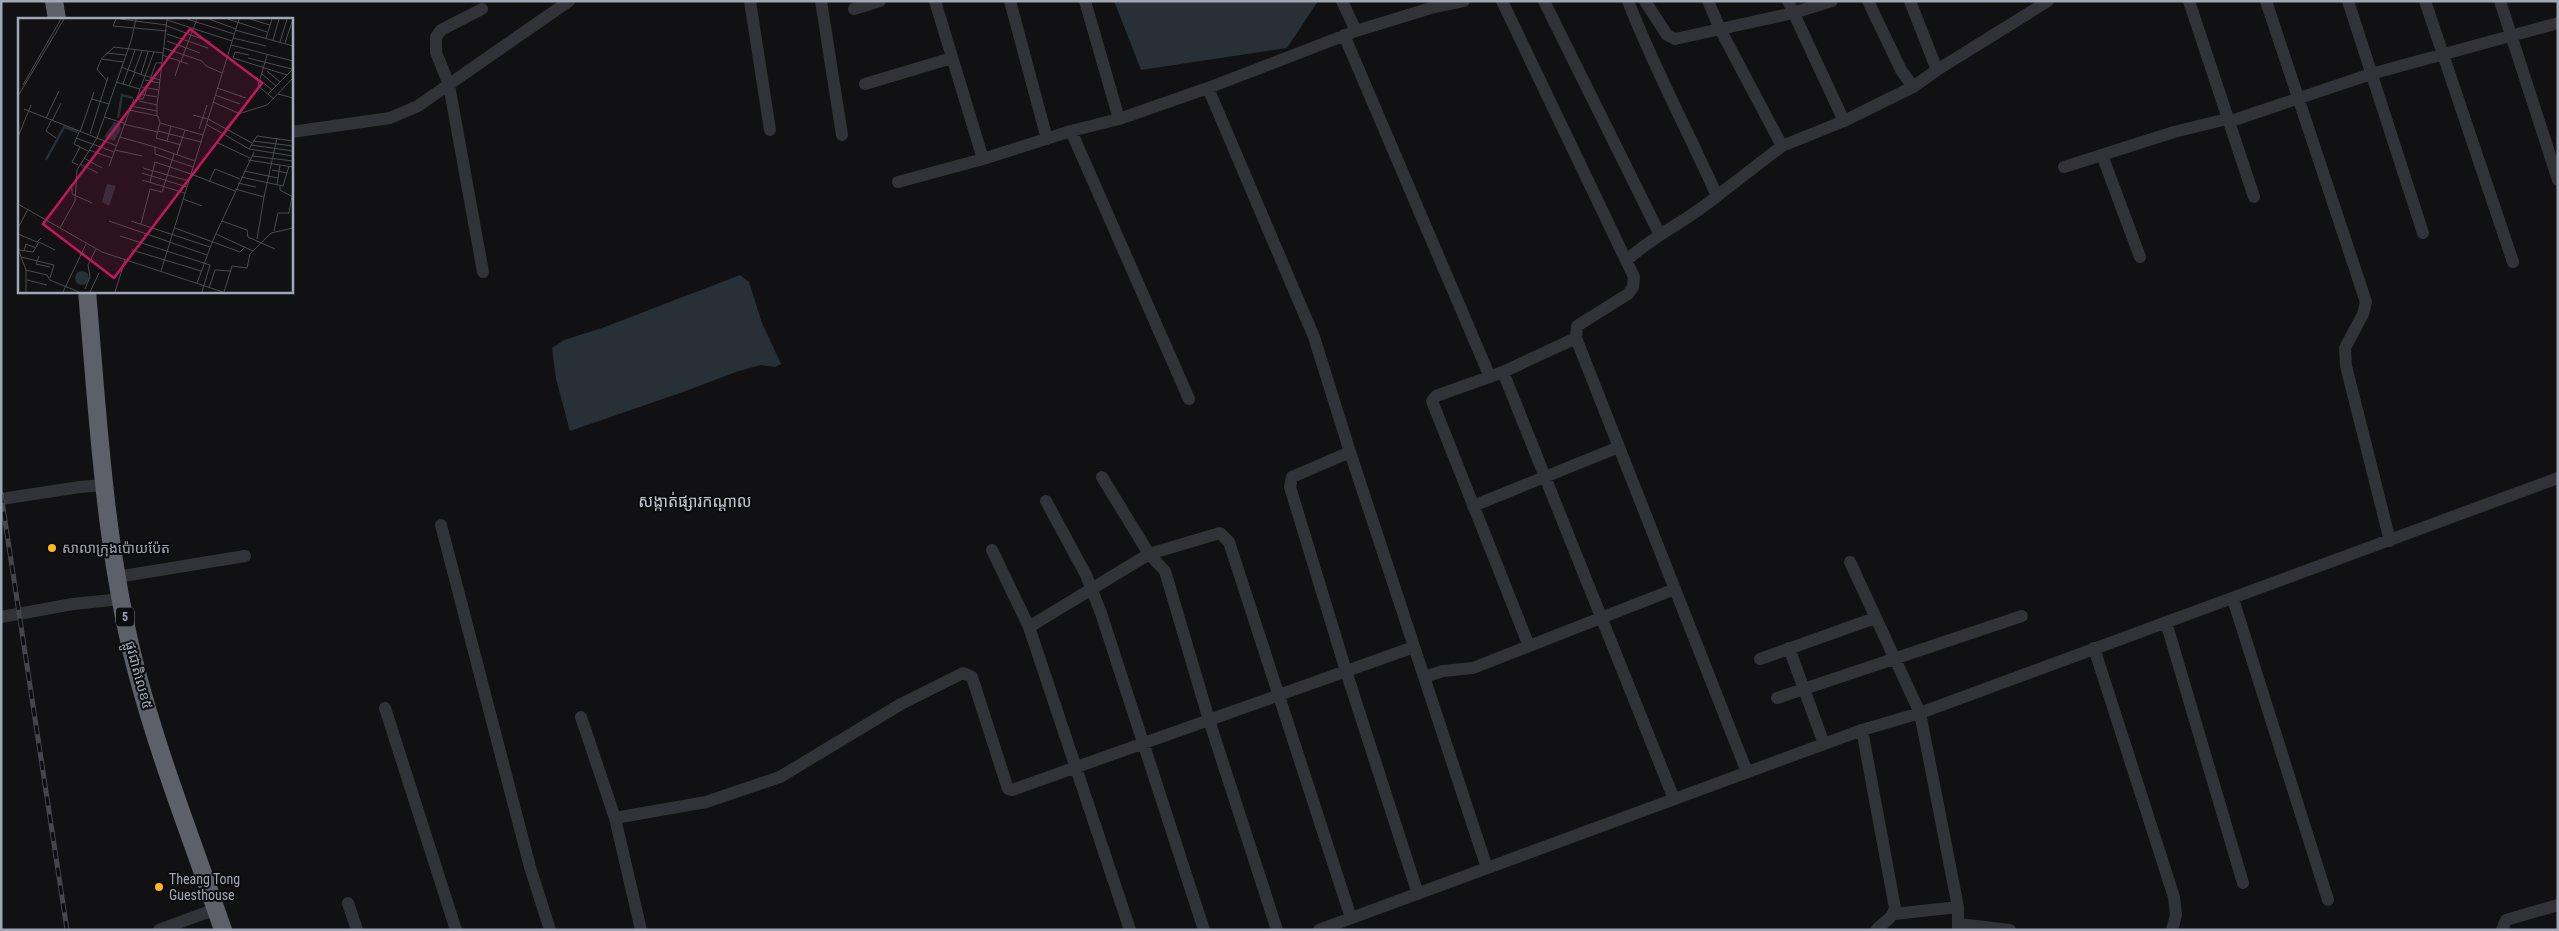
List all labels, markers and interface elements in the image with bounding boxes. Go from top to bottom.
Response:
inset map [18,18,292,292]
district label: សង្កាត់ផ្សារកណ្ដាល [638,491,752,511]
place label: សាលាក្រុងប៉ោយប៉ែត [62,540,170,557]
marker: សាលាក្រុងប៉ោយប៉ែត [46,542,58,554]
road number: 5 [116,608,134,626]
street label: ផ្លូវជាតិលេខ៥ [118,639,156,712]
place label: Theang Tong Guesthouse [169,871,240,903]
marker: Theang Tong Guesthouse [153,881,165,893]

